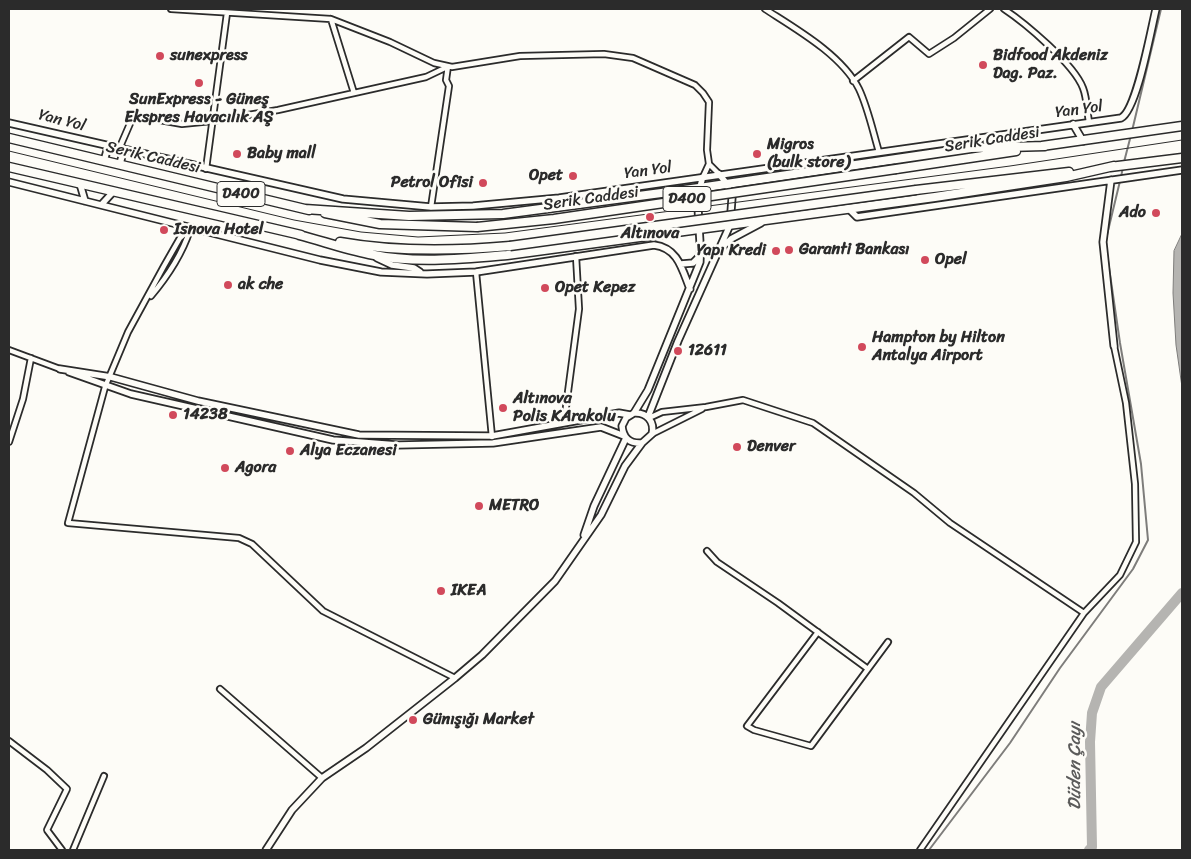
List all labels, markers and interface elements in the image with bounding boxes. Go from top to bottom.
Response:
place label: sunexpress [170,46,248,66]
place label: Bidfood Akdeniz Dag. Paz. [993,46,1108,84]
marker: sunexpress [154,50,166,62]
marker: Bidfood Akdeniz Dag. Paz. [977,59,989,71]
marker: SunExpress - Güneş Ekspres Havacılık AŞ [193,77,205,89]
place label: SunExpress - Güneş Ekspres Havacılık AŞ [125,90,273,128]
street label: Yan Yol [1054,97,1104,123]
street label: Yan Yol [37,106,87,136]
street label: Serik Caddesi [943,123,1041,157]
place label: Migros (bulk store) [767,135,850,173]
street label: Serik Caddesi [104,138,202,178]
place label: Baby mall [247,144,316,164]
marker: Baby mall [231,148,243,160]
marker: Migros (bulk store) [751,148,763,160]
street label: Yan Yol [623,158,673,184]
place label: Opet [529,166,563,186]
marker: Opet [567,170,579,182]
place label: Petrol Ofisi [391,173,473,193]
marker: Petrol Ofisi [477,177,489,189]
road number: D400 [217,182,265,206]
street label: Serik Caddesi [542,183,640,215]
road number: D400 [663,186,711,212]
place label: Ado [1119,203,1146,223]
marker: Ado [1150,207,1162,219]
marker: Altınova [644,211,656,223]
place label: Isnova Hotel [174,220,263,240]
marker: Isnova Hotel [158,224,170,236]
place label: Altınova [621,224,679,244]
place label: Garanti Bankası [799,240,909,260]
place label: Yapı Kredi [696,241,766,261]
marker: Garanti Bankası [783,244,795,256]
marker: Yapı Kredi [770,245,782,257]
place label: Opel [935,250,967,270]
marker: Opel [919,254,931,266]
place label: ak che [238,275,283,295]
place label: Opet Kepez [555,278,635,298]
marker: ak che [222,279,234,291]
marker: Opet Kepez [539,282,551,294]
place label: Hampton by Hilton Antalya Airport [872,328,1005,366]
place label: 12611 [688,341,727,361]
marker: Hampton by Hilton Antalya Airport [856,341,868,353]
marker: 12611 [672,345,684,357]
place label: Altınova Polis KArakolu [513,389,616,427]
marker: Altınova Polis KArakolu [497,402,509,414]
place label: 14238 [183,405,228,425]
marker: 14238 [167,409,179,421]
place label: Denver [747,437,796,457]
place label: Alya Eczanesi [300,441,397,461]
marker: Denver [731,441,743,453]
marker: Alya Eczanesi [284,445,296,457]
place label: Agora [235,458,276,478]
marker: Agora [219,462,231,474]
place label: METRO [489,496,539,516]
marker: METRO [473,500,485,512]
place label: IKEA [451,581,486,601]
marker: IKEA [435,585,447,597]
place label: Günışığı Market [423,710,534,730]
marker: Günışığı Market [407,714,419,726]
water label: Düden Çayı [1064,722,1086,810]

